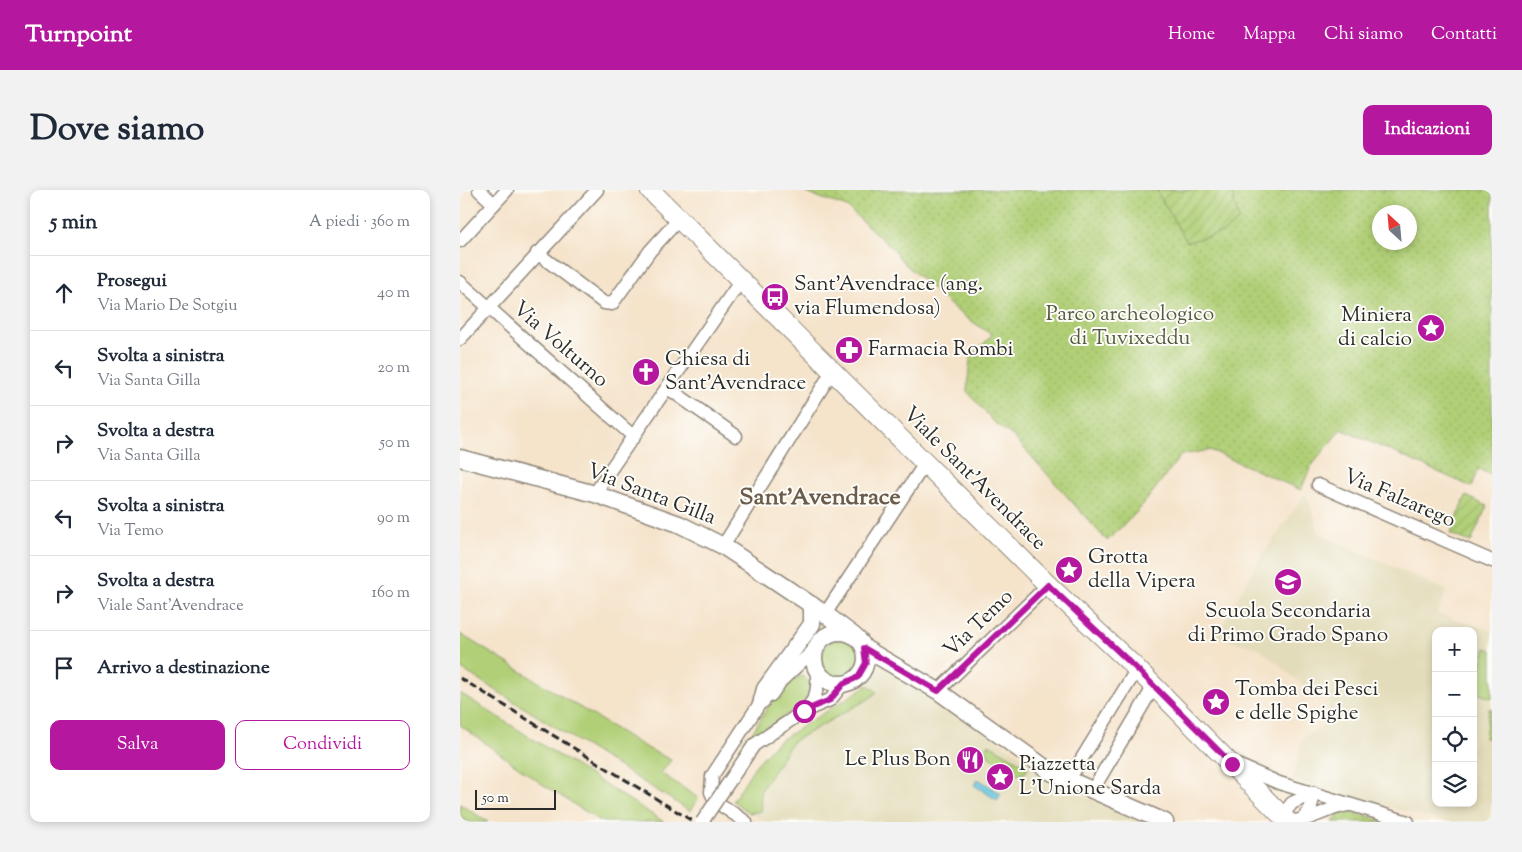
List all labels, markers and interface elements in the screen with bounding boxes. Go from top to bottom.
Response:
text: Turnpoint [25,18,132,52]
text: Home [1168,22,1215,48]
text: Mappa [1243,22,1296,48]
text: Chi siamo [1324,22,1403,48]
text: Contatti [1431,22,1497,48]
text: Dove siamo [30,105,204,156]
button: Indicazioni [1363,105,1492,155]
north arrow [1372,205,1417,250]
text: 5 min [50,208,97,238]
text: A piedi · 360 m [309,211,410,234]
text: Prosegui [97,268,167,295]
place label: Sant'Avendrace (ang. via Flumendosa) [794,270,983,324]
icon: ahead [50,279,78,307]
text: 40 m [377,282,410,305]
bus stop icon: Sant'Avendrace (ang. via Flumendosa) [760,282,790,312]
text: Via Mario De Sotgiu [97,295,237,318]
street label: Via Volturno [505,295,615,395]
park label: Parco archeologico di Tuvixeddu [1046,300,1214,354]
place label: Miniera di calcio [1338,301,1412,355]
place icon: Miniera di calcio [1416,313,1446,343]
pharmacy icon: Farmacia Rombi [834,335,864,365]
place label: Farmacia Rombi [868,335,1014,365]
text: Svolta a sinistra [97,343,225,370]
place label: Chiesa di Sant'Avendrace [665,345,806,399]
icon: left [50,354,78,382]
text: 20 m [377,357,410,380]
church icon: Chiesa di Sant'Avendrace [631,357,661,387]
text: Via Santa Gilla [97,370,201,393]
street label: Viale Sant'Avendrace [895,400,1053,558]
text: Svolta a destra [97,418,214,445]
icon: right [50,429,78,457]
text: 50 m [379,432,410,455]
text: Via Santa Gilla [97,445,201,468]
street label: Via Santa Gilla [582,457,720,534]
street label: Via Falzarego [1338,462,1460,536]
district label: Sant'Avendrace [739,481,901,515]
text: Svolta a sinistra [97,493,225,520]
icon: left [50,504,78,532]
text: 90 m [377,507,410,530]
text: Via Temo [97,520,163,543]
place label: Grotta della Vipera [1088,543,1196,597]
place icon: Grotta della Vipera [1054,555,1084,585]
school or university icon: Scuola Secondaria di Primo Grado Spano [1273,567,1303,597]
text: Svolta a destra [97,568,214,595]
icon: right [50,579,78,607]
text: 160 m [372,582,410,605]
street label: Via Temo [937,583,1021,665]
text: Viale Sant'Avendrace [97,595,244,618]
place label: Scuola Secondaria di Primo Grado Spano [1188,597,1388,651]
map controls [1432,627,1477,807]
button: + [1432,627,1477,672]
icon: arrive [50,654,78,682]
text: Arrivo a destinazione [97,655,270,682]
button: − [1432,672,1477,717]
place label: Tomba dei Pesci e delle Spighe [1235,675,1379,729]
place icon: Tomba dei Pesci e delle Spighe [1201,687,1231,717]
route start [793,700,816,723]
button: locate [1432,717,1477,762]
button: Salva [50,720,225,770]
button: Condividi [235,720,410,770]
place label: Le Plus Bon [845,745,951,775]
restaurant icon: Le Plus Bon [955,745,985,775]
place label: Piazzetta L'Unione Sarda [1019,750,1162,804]
route end [1221,753,1244,776]
place icon: Piazzetta L'Unione Sarda [985,762,1015,792]
button: layers [1432,762,1477,807]
scale bar [475,787,556,810]
text: 50 m [482,789,509,809]

